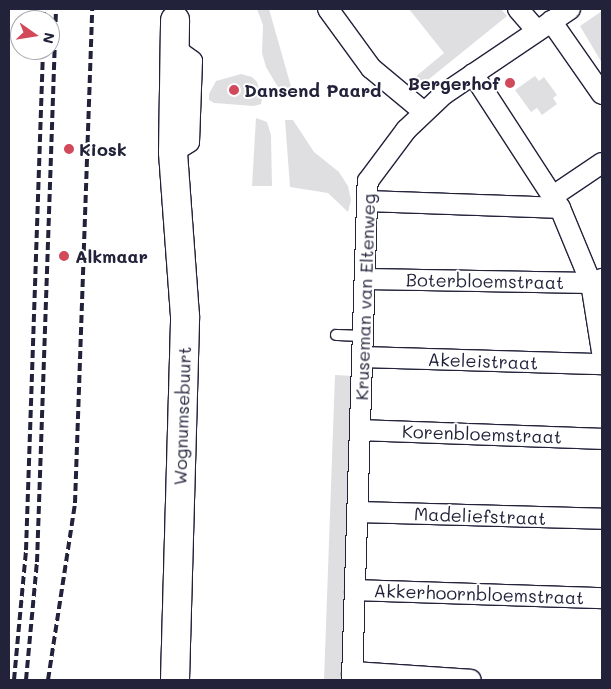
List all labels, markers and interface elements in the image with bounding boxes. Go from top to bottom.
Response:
north arrow [10,10,60,60]
text: N [39,31,60,46]
place label: Bergerhof [408,72,500,94]
marker: Bergerhof [504,77,516,89]
place label: Dansend Paard [244,79,381,101]
marker: Dansend Paard [228,84,240,96]
place label: Kiosk [79,138,127,160]
marker: Kiosk [63,143,75,155]
street label: Kruseman van Eltenweg [351,193,379,401]
place label: Alkmaar [75,245,148,267]
marker: Alkmaar [57,249,71,263]
street label: Boterbloemstraat [406,269,564,293]
street label: Wognumsebuurt [169,346,195,486]
street label: Akeleistraat [427,348,539,374]
street label: Korenbloemstraat [402,420,562,448]
street label: Madeliefstraat [413,503,547,529]
street label: Akkerhoornbloemstraat [373,580,585,608]

